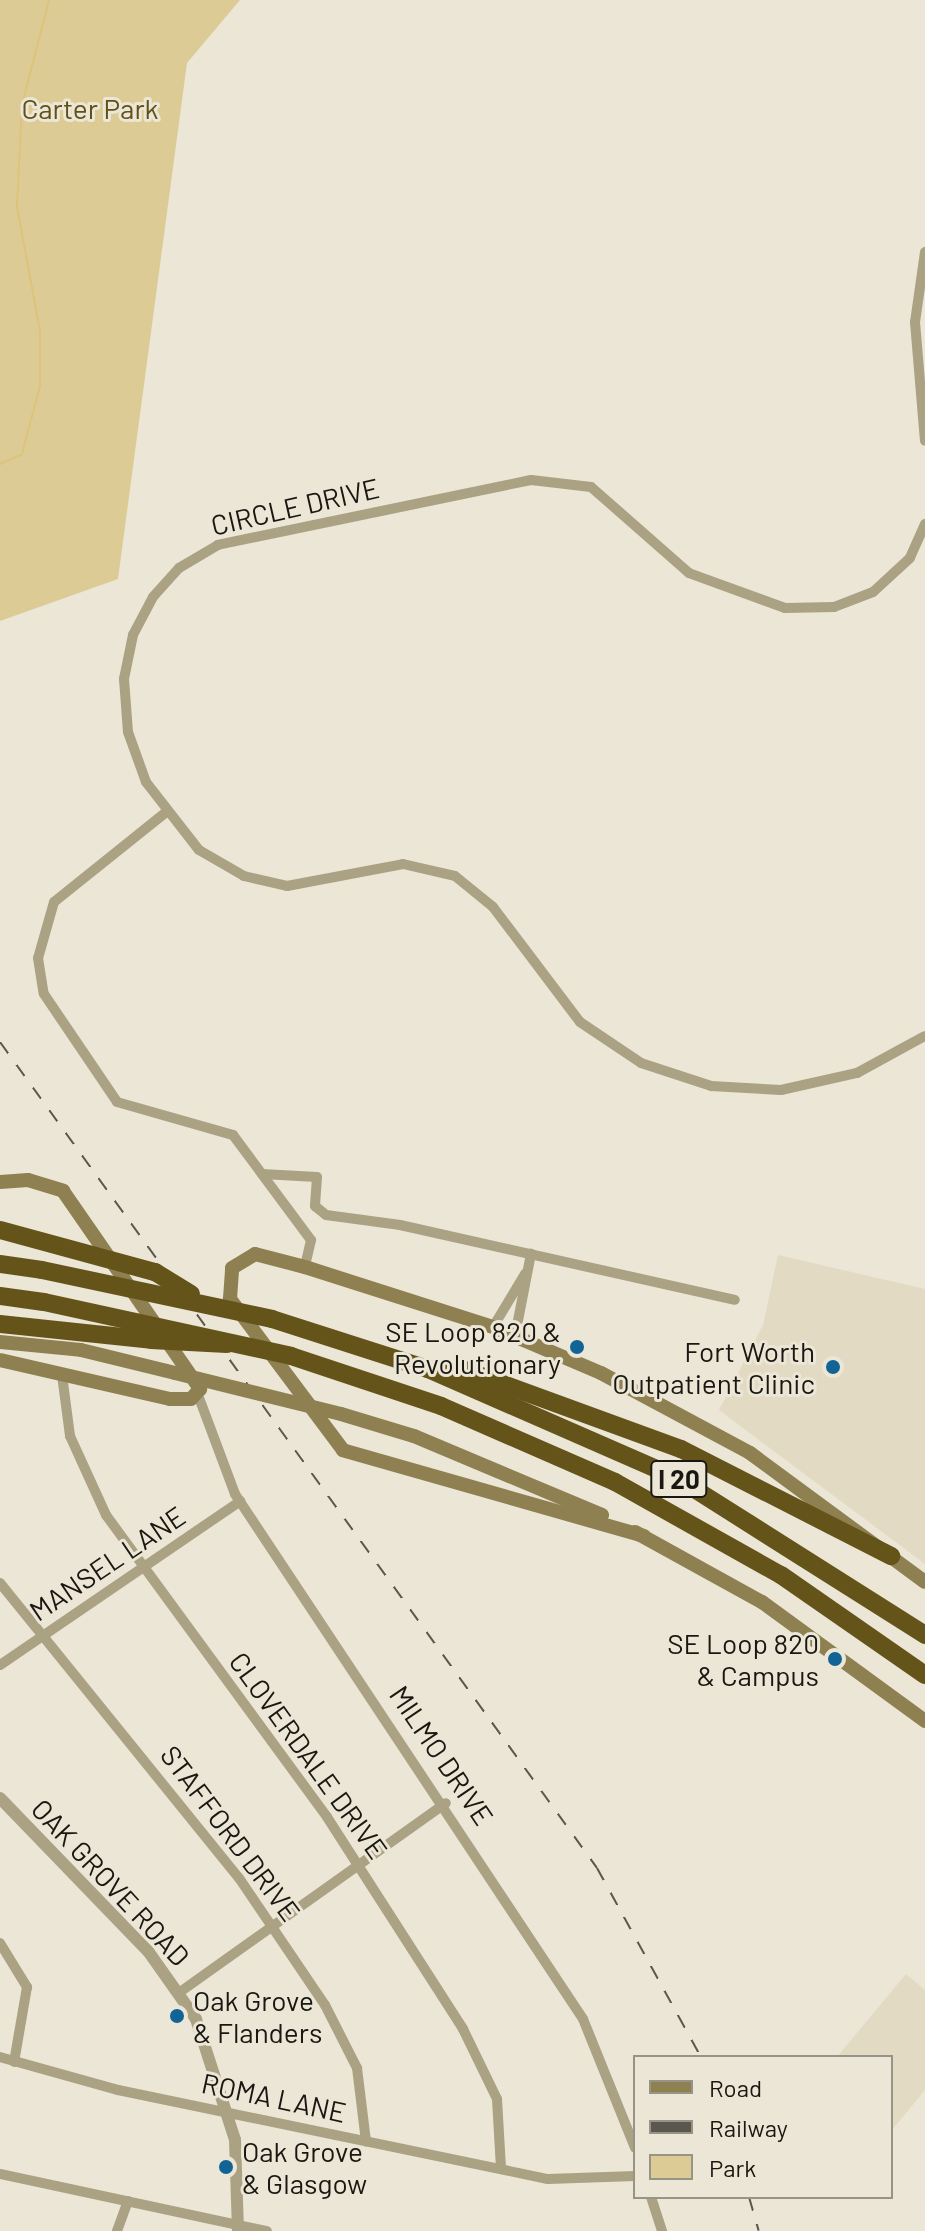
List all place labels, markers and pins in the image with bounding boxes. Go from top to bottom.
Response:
place label: SE Loop 820 & Revolutionary [385,1314,561,1380]
place label: Fort Worth Outpatient Clinic [612,1334,815,1400]
marker: SE Loop 820 & Revolutionary [568,1338,586,1356]
marker: Fort Worth Outpatient Clinic [822,1356,844,1378]
place label: SE Loop 820 & Campus [667,1626,819,1692]
marker: SE Loop 820 & Campus [826,1650,844,1668]
place label: Oak Grove & Flanders [193,1983,322,2049]
marker: Oak Grove & Flanders [168,2007,186,2025]
place label: Oak Grove & Glasgow [242,2134,367,2200]
marker: Oak Grove & Glasgow [217,2158,235,2176]

